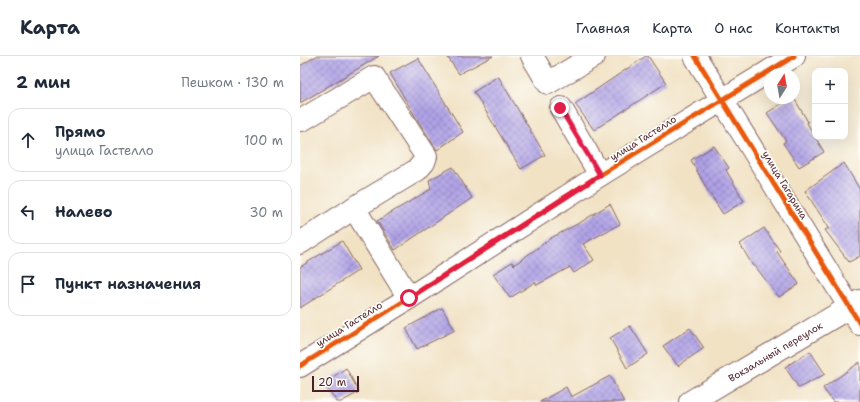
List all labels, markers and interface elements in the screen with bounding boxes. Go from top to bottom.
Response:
text: Карта [20,15,80,40]
text: Главная [576,19,630,37]
text: Карта [652,19,692,37]
text: О нас [714,19,753,37]
text: Контакты [775,19,840,37]
north arrow [764,68,800,104]
map controls [812,68,848,140]
button: + [812,68,848,104]
text: 2 мин [16,71,71,93]
text: Пешком · 130 m [181,74,284,91]
route end [551,99,569,117]
button: − [812,104,848,140]
street label: улица Гастелло [607,112,679,164]
text: Прямо [55,122,105,142]
icon: ahead [17,129,39,151]
text: 100 m [244,132,283,149]
text: улица Гастелло [55,142,154,159]
street label: улица Гагарина [759,148,811,222]
icon: left [17,201,39,223]
text: Налево [55,202,113,222]
text: 30 m [249,204,283,221]
icon: arrive [17,273,39,295]
text: Пункт назначения [55,274,201,294]
route start [400,289,418,307]
street label: улица Гастелло [313,298,385,350]
street label: Вокзальный переулок [726,318,825,384]
scale bar [312,374,359,393]
text: 20 m [318,375,346,390]

